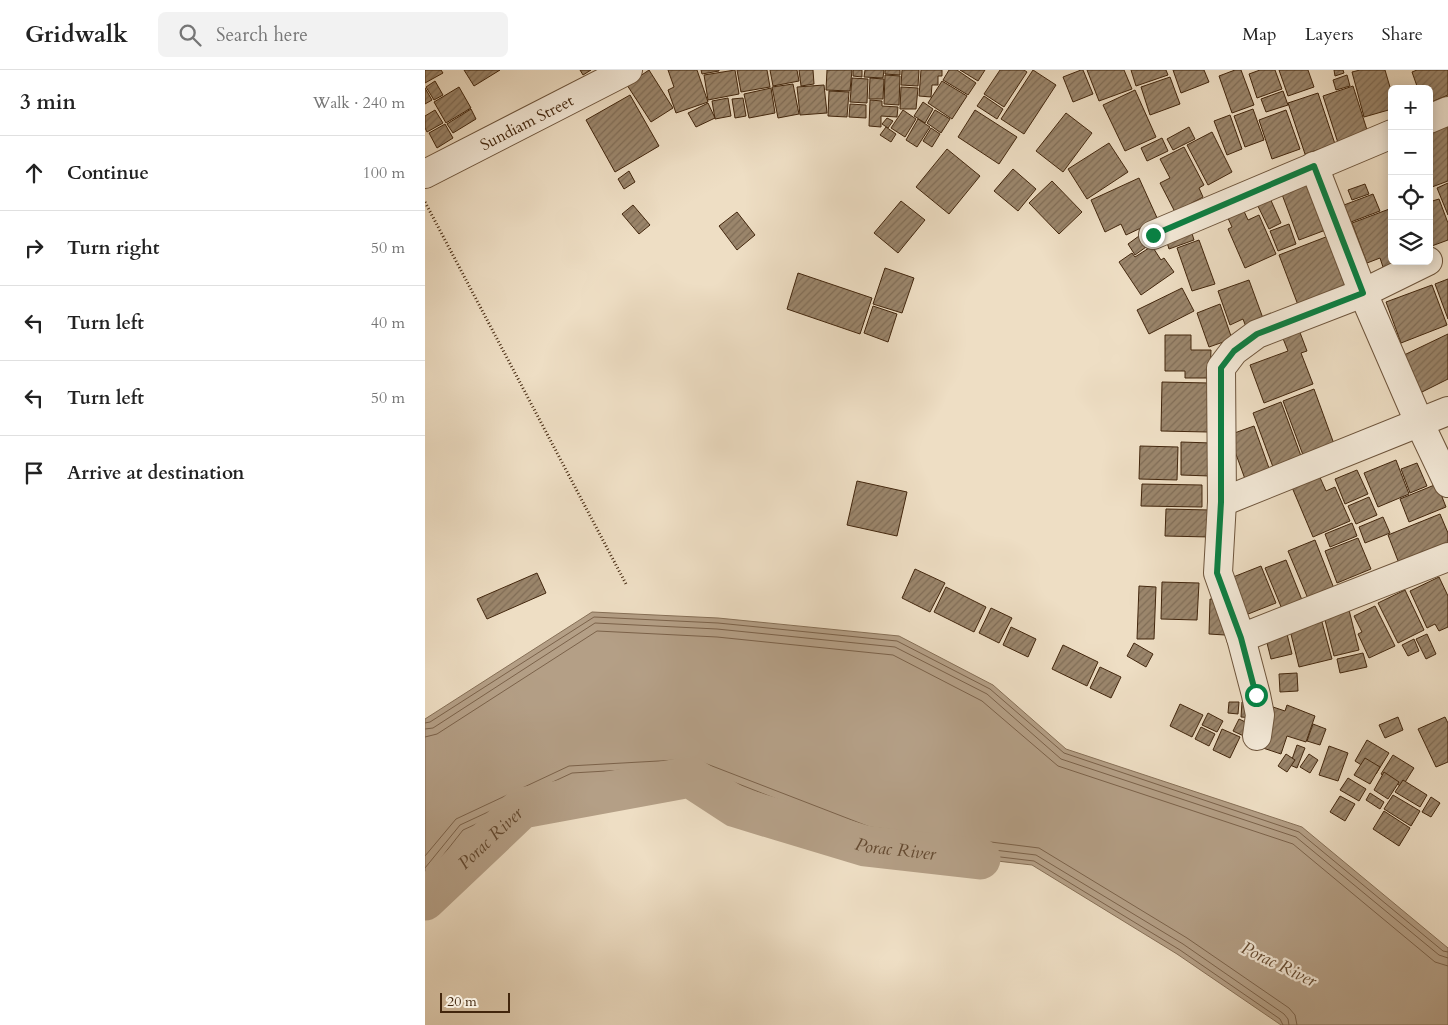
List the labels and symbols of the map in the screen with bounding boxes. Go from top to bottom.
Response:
street label: Sundiam Street [476,90,577,156]
route end [1142,224,1165,247]
route start [1245,684,1268,707]
water label: Porac River [453,801,529,875]
water label: Porac River [852,832,938,867]
water label: Porac River [1237,936,1322,994]
scale bar [440,990,510,1013]

